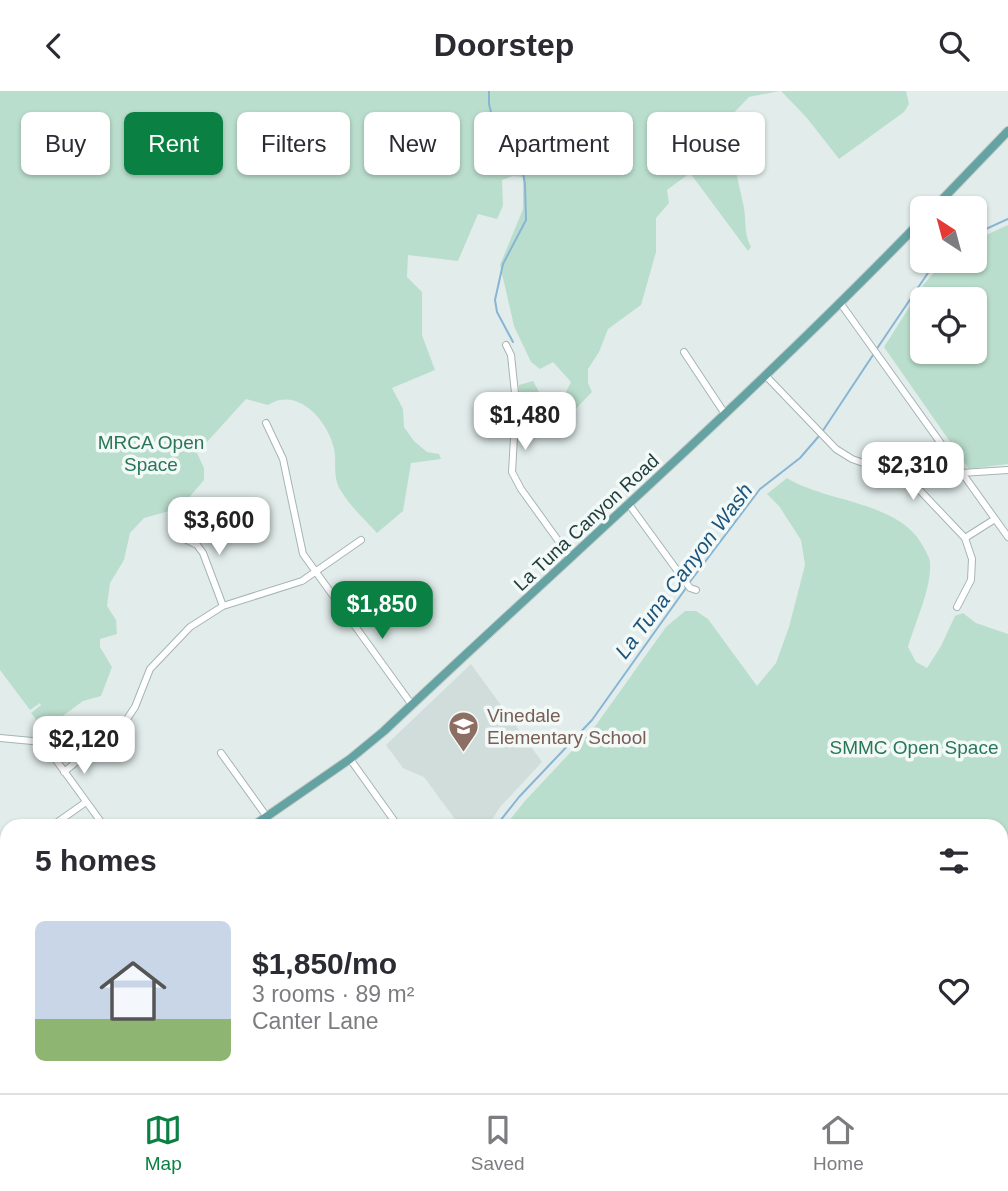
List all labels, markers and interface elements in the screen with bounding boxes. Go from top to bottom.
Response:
icon: back [35,27,73,65]
text: Doorstep [434,27,574,63]
icon: search [935,27,973,65]
chip: Buy [21,112,110,175]
chip: Rent [124,112,223,175]
chip: Filters [237,112,350,175]
chip: New [364,112,460,175]
chip: Apartment [474,112,633,175]
chip: House [647,112,765,175]
north arrow [910,196,987,273]
map controls [910,196,987,364]
button: locate [910,287,987,364]
pin: $1,480 [468,393,582,452]
text: $1,480 [490,402,560,428]
park label: MRCA Open Space [98,432,204,475]
pin: $2,310 [856,443,970,502]
street label: La Tuna Canyon Road [510,450,663,595]
text: $2,310 [878,452,948,478]
water label: La Tuna Canyon Wash [610,479,757,663]
pin: $3,600 [162,497,276,557]
text: $3,600 [184,507,254,533]
pin: $1,850 [325,581,439,641]
text: $1,850 [347,591,417,617]
place label: Vinedale Elementary School [487,705,646,748]
school or university icon: Vinedale Elementary School [447,709,481,753]
pin: $2,120 [27,717,141,776]
text: $2,120 [49,726,119,752]
park label: SMMC Open Space [830,737,998,758]
icon: filters [935,842,973,880]
text: 5 homes [35,844,157,877]
text: $1,850/mo [252,947,397,980]
icon: home [91,949,175,1033]
icon: heart [935,972,973,1010]
text: 3 rooms · 89 m² [252,981,414,1007]
text: Canter Lane [252,1008,379,1034]
tab: Map [144,1111,182,1175]
tab: Saved [471,1111,525,1175]
tab: Home [813,1111,864,1175]

